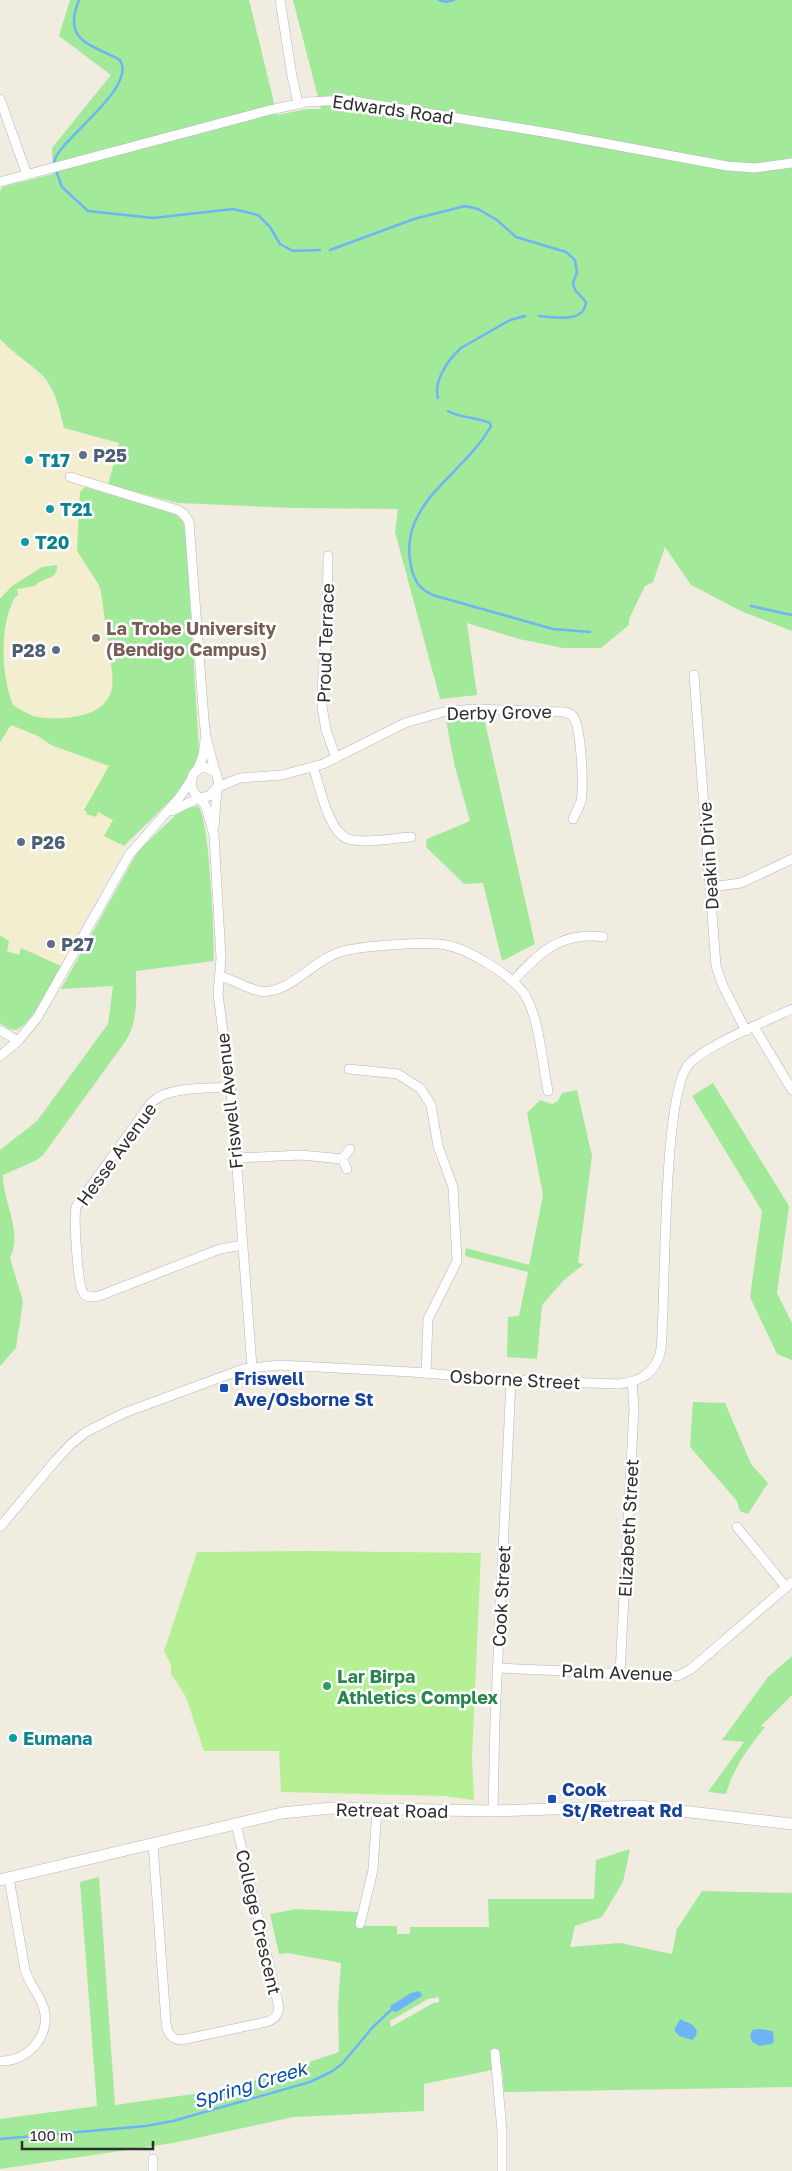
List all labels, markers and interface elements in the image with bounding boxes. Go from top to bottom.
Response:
street label: Edwards Road [331,90,455,128]
place label: P25 [93,444,127,466]
place label: T17 [39,449,70,471]
marker: P25 [77,449,89,461]
marker: T17 [23,454,35,466]
place label: T21 [60,498,92,520]
marker: T21 [44,503,56,515]
place label: T20 [35,531,69,553]
marker: T20 [19,536,31,548]
street label: Proud Terrace [312,583,338,703]
place label: La Trobe University (Bendigo Campus) [106,617,277,660]
marker: La Trobe University (Bendigo Campus) [90,632,102,644]
place label: P28 [11,639,46,661]
marker: P28 [50,644,62,656]
street label: Derby Grove [446,700,552,724]
street label: Deakin Drive [693,801,723,911]
place label: P26 [31,831,65,853]
marker: P26 [15,836,27,848]
place label: P27 [61,933,94,955]
marker: P27 [45,938,57,950]
street label: Friswell Avenue [211,1032,247,1170]
street label: Hesse Avenue [71,1098,161,1210]
street label: Osborne Street [449,1365,581,1393]
place label: Friswell Ave/Osborne St [234,1367,373,1410]
marker: Friswell Ave/Osborne St [218,1382,230,1394]
street label: Elizabeth Street [613,1458,643,1598]
street label: Cook Street [487,1545,515,1647]
street label: Palm Avenue [561,1659,673,1685]
place label: Lar Birpa Athletics Complex [337,1665,498,1708]
marker: Lar Birpa Athletics Complex [321,1680,333,1692]
place label: Eumana [23,1727,92,1749]
marker: Eumana [7,1732,19,1744]
place label: Cook St/Retreat Rd [562,1778,683,1821]
marker: Cook St/Retreat Rd [546,1793,558,1805]
street label: Retreat Road [335,1798,449,1822]
street label: College Crescent [232,1847,286,1997]
water label: Spring Creek [191,2055,312,2112]
scale bar [22,2118,154,2150]
text: 100 m [30,2126,73,2144]

